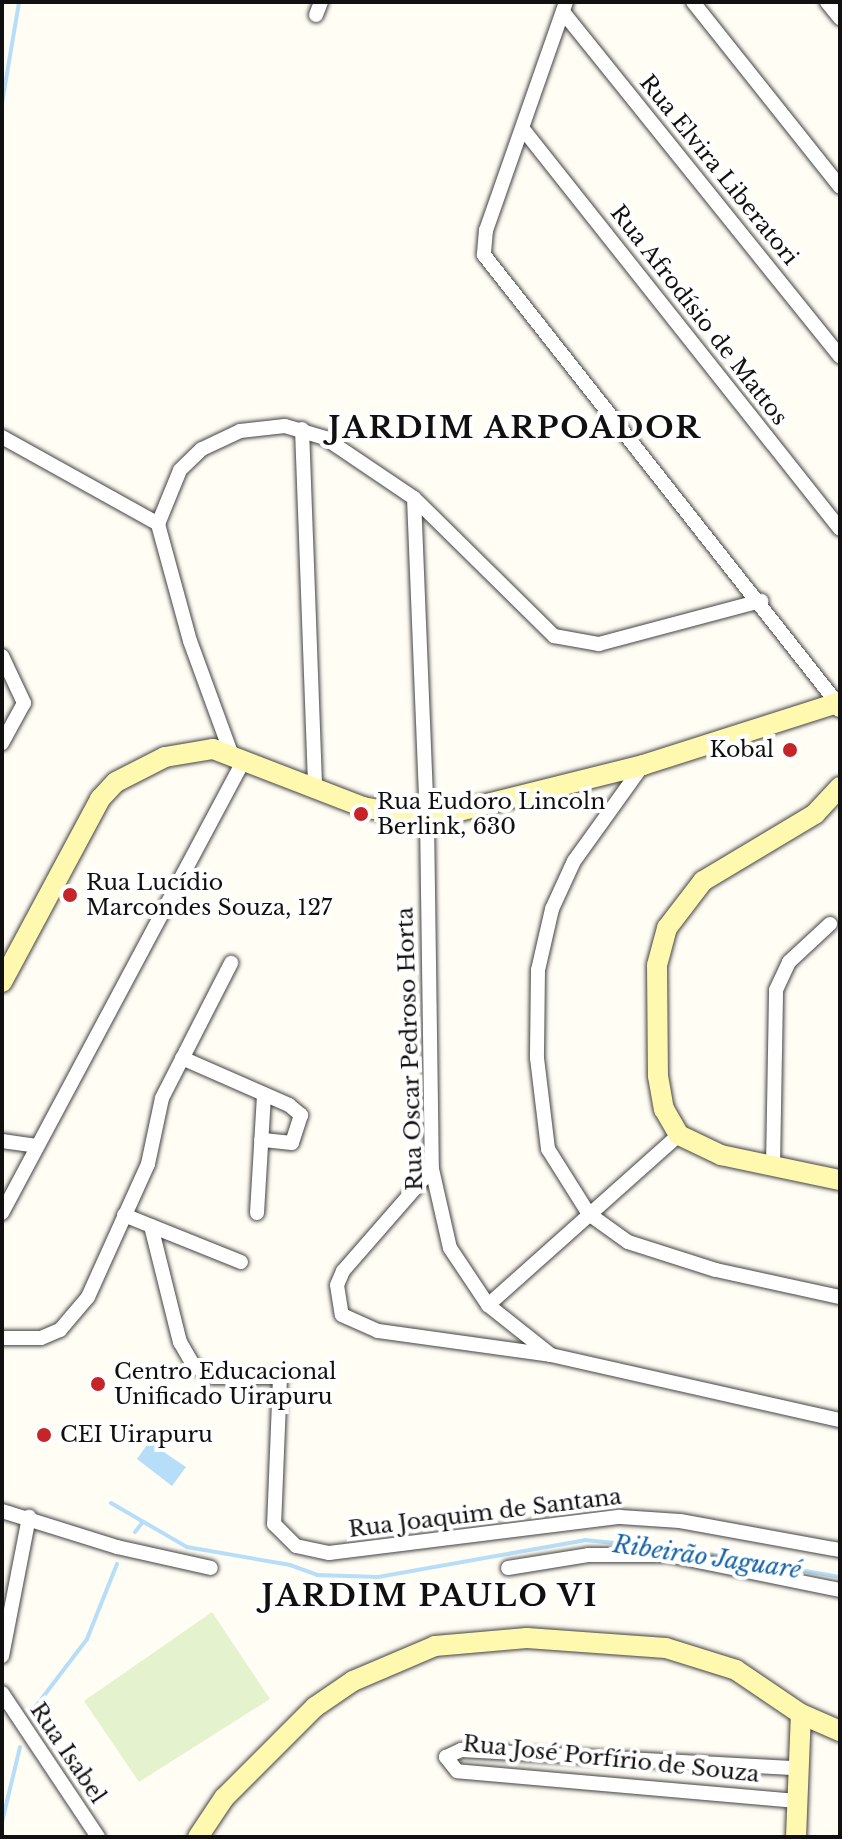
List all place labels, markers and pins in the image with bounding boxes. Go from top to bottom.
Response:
place label: Kobal [709,737,774,763]
marker: Kobal [781,741,799,759]
place label: Rua Eudoro Lincoln Berlink, 630 [377,788,606,840]
marker: Rua Eudoro Lincoln Berlink, 630 [352,805,370,823]
place label: Rua Lucídio Marcondes Souza, 127 [86,869,332,920]
marker: Rua Lucídio Marcondes Souza, 127 [61,886,79,904]
place label: Centro Educacional Unificado Uirapuru [114,1358,336,1410]
marker: Centro Educacional Unificado Uirapuru [89,1375,107,1393]
place label: CEI Uirapuru [60,1422,213,1448]
marker: CEI Uirapuru [35,1426,53,1444]

